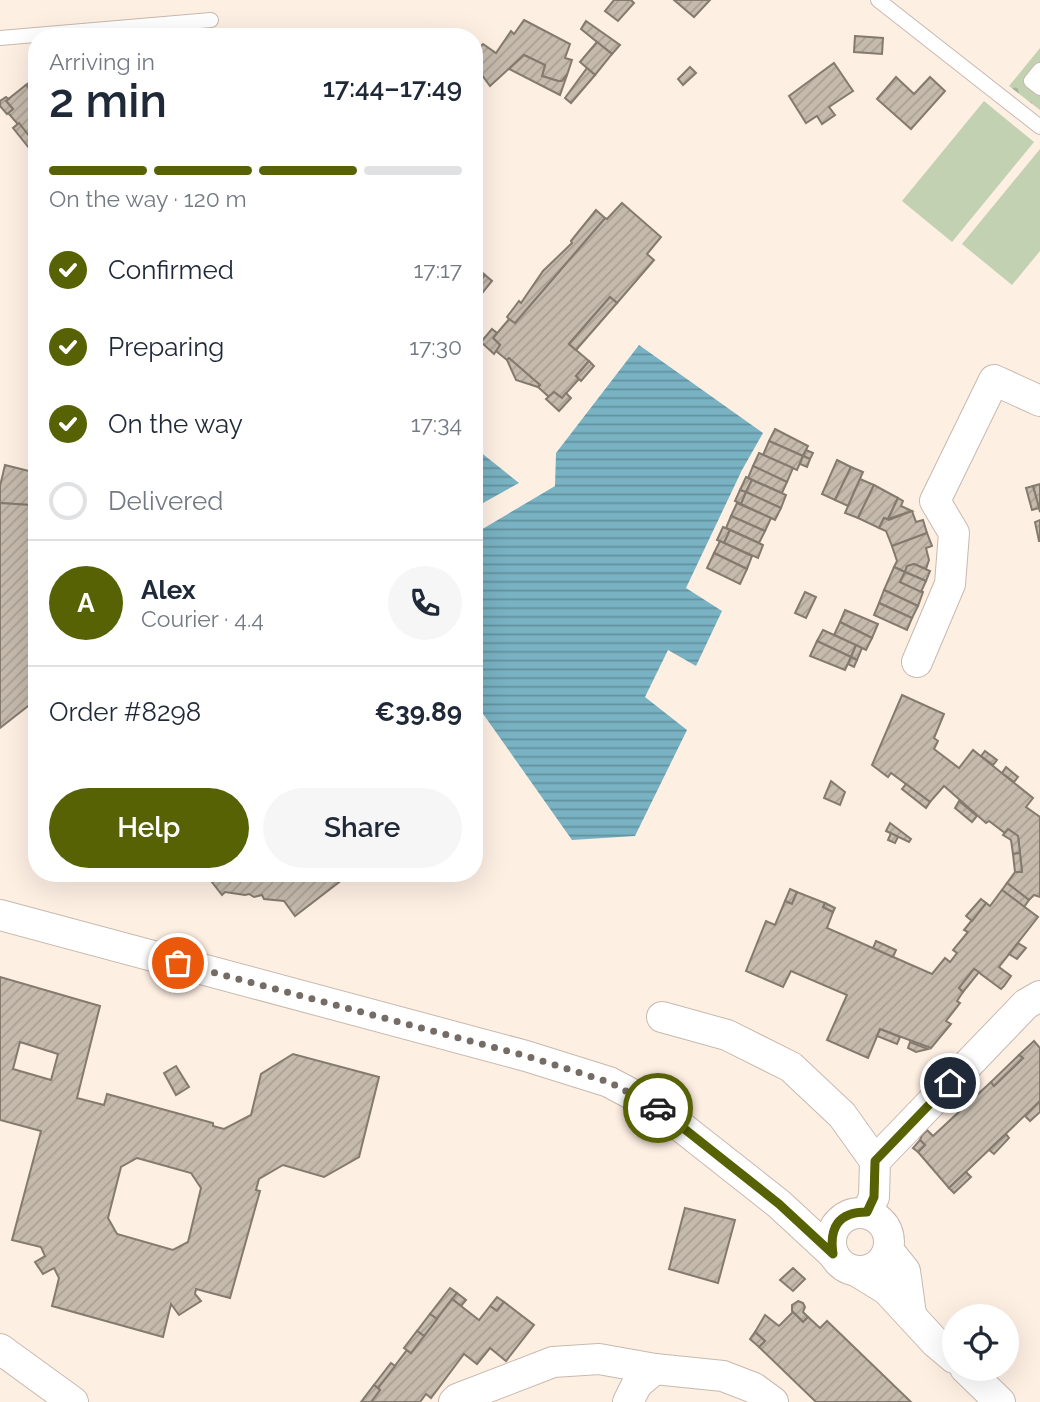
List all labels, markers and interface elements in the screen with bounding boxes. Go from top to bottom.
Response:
text: Arriving in [49,48,155,75]
text: 17:44–17:49 [323,73,462,103]
text: 2 min [49,74,167,128]
text: On the way · 120 m [49,185,247,212]
icon: check [49,251,87,289]
text: Confirmed [108,255,234,285]
text: 17:17 [414,256,462,283]
icon: check [49,328,87,366]
text: Preparing [108,332,224,362]
text: 17:30 [409,333,462,360]
icon: check [49,405,87,443]
text: On the way [108,409,243,439]
text: 17:34 [411,410,462,437]
text: Delivered [108,486,223,516]
button: phone [388,566,462,640]
text: Alex [141,575,196,605]
text: A [77,588,95,618]
text: Courier · 4.4 [141,605,264,632]
text: Order #8298 [49,697,201,727]
text: €39.89 [375,697,462,727]
button: Help [49,788,249,868]
button: Share [263,788,462,868]
pin [148,933,208,993]
icon: bag [159,944,197,982]
pin [920,1053,980,1113]
icon: home [931,1064,969,1102]
courier [623,1073,693,1143]
icon: car [639,1089,677,1127]
map controls [942,1304,1019,1381]
button: locate [942,1304,1019,1381]

